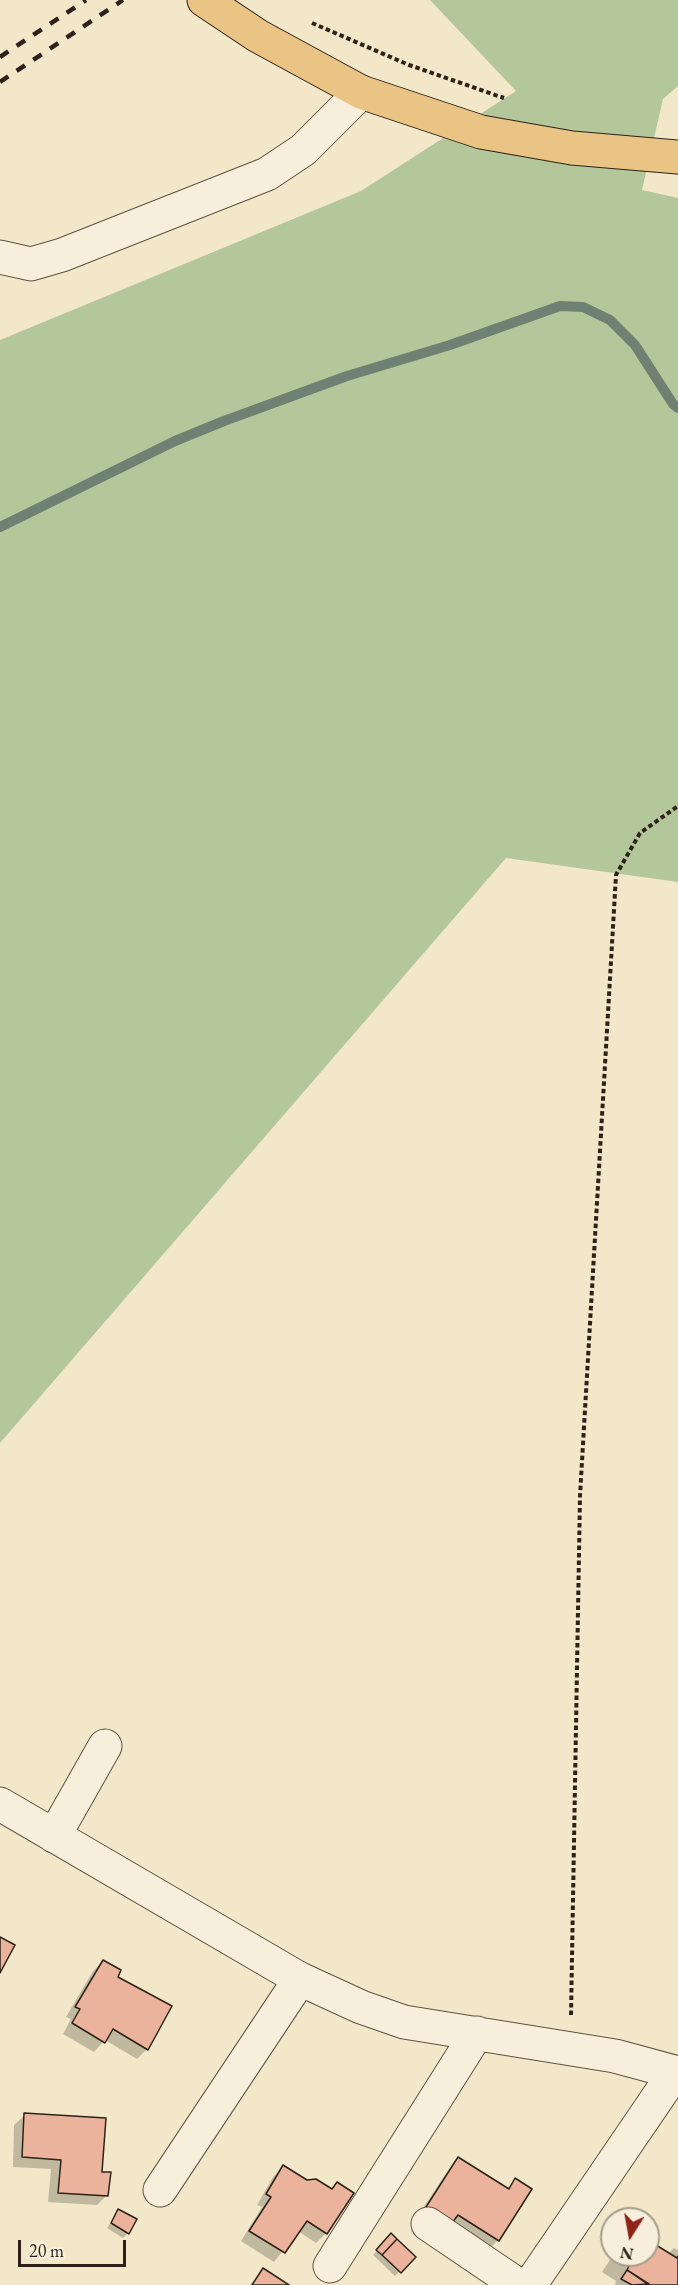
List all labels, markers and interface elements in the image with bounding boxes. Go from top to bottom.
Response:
north arrow [600,2207,660,2267]
scale bar [21,2228,129,2266]
text: 20 m [29,2239,64,2262]
text: N [618,2242,635,2265]

